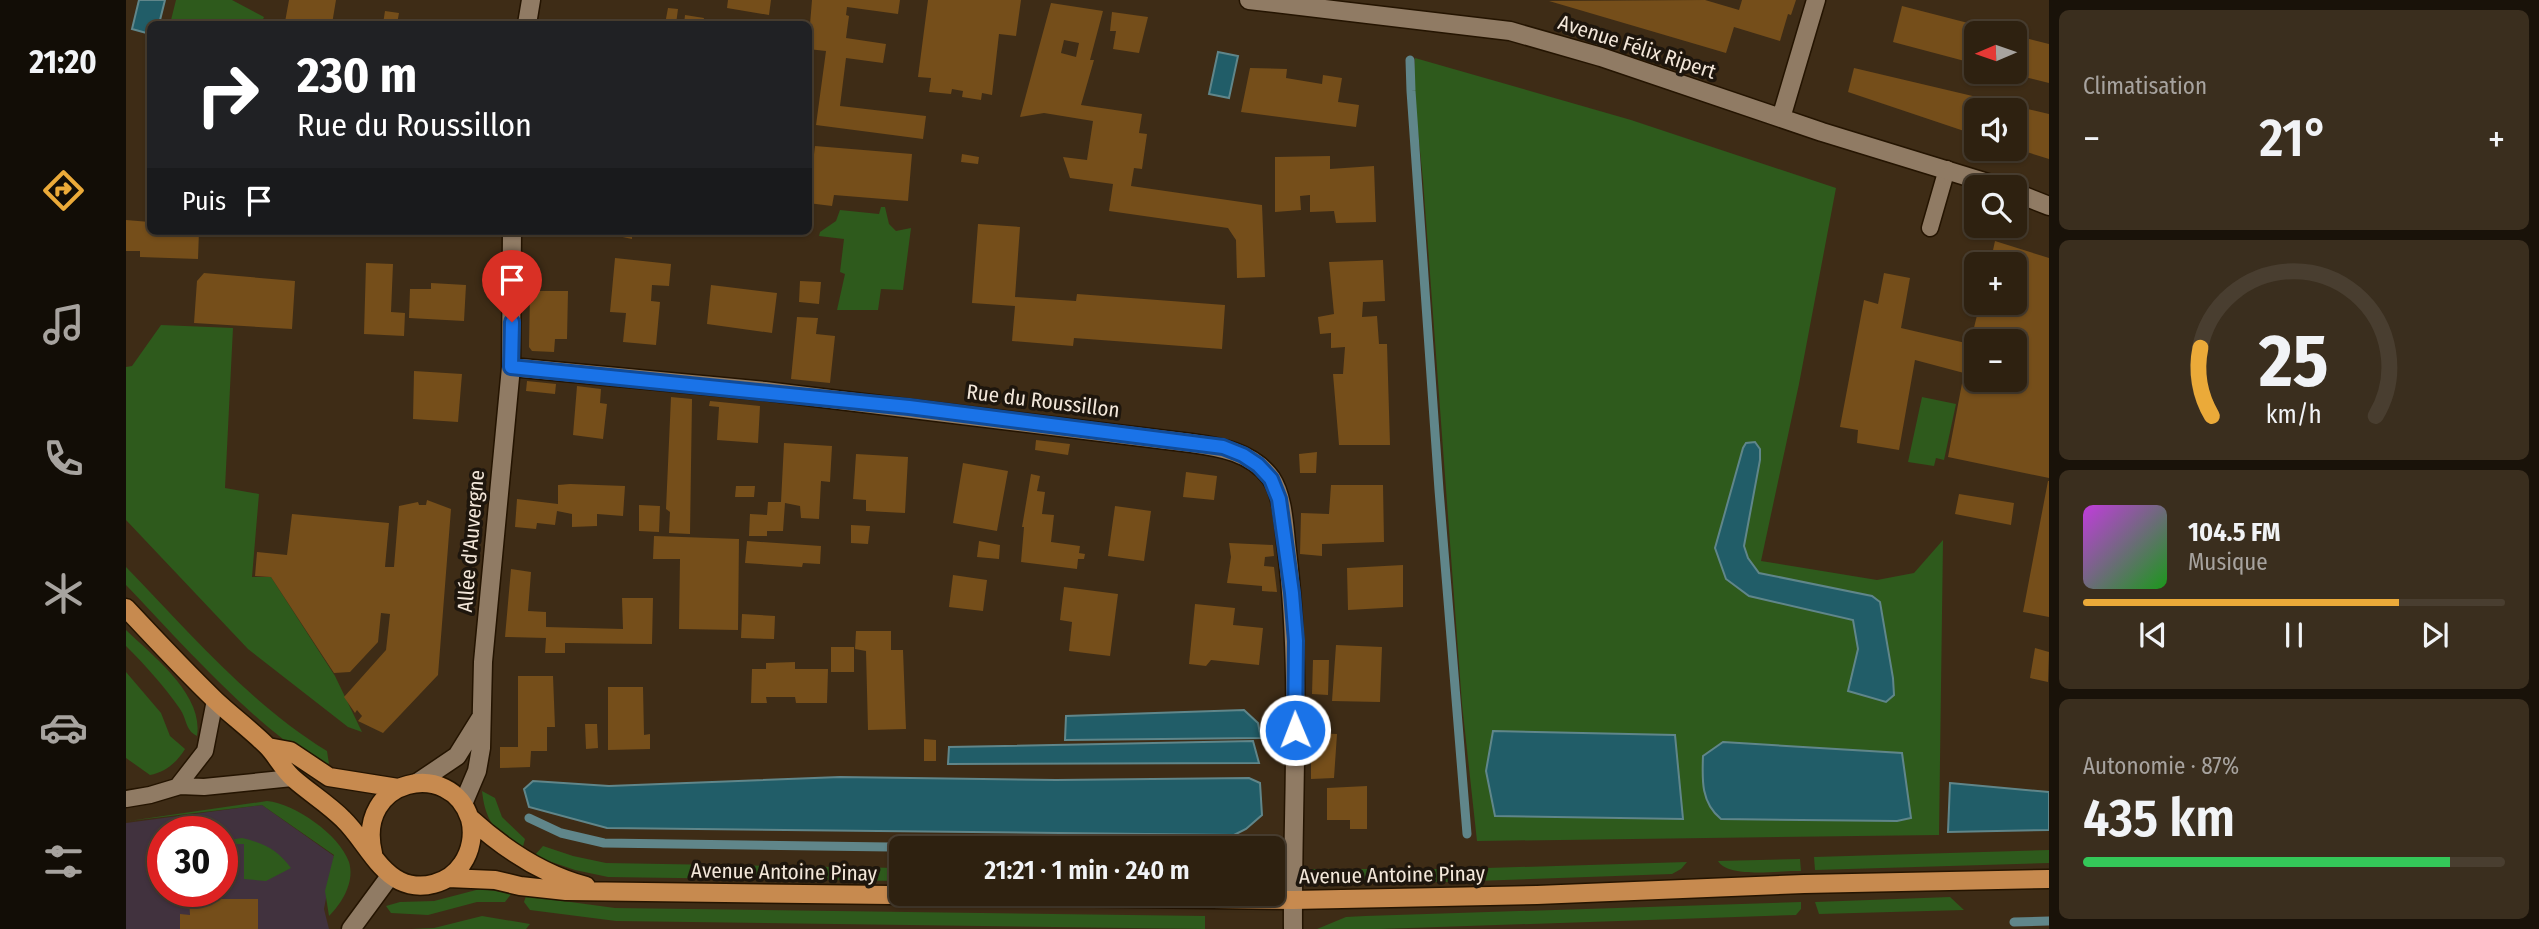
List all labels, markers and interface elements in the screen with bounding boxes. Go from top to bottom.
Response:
street label: Avenue Félix Ripert [1555,9,1719,85]
north arrow [1964,21,2026,84]
map controls [1964,21,2027,392]
text: 21:20 [29,43,97,81]
text: 230 m [297,46,417,105]
icon: right [182,49,273,140]
text: Climatisation [2083,72,2207,100]
button: sound [1964,98,2027,161]
text: Rue du Roussillon [297,106,532,144]
text: 21° [2259,107,2328,170]
text: − [2083,116,2100,162]
text: + [2488,116,2505,162]
icon: directions [39,166,88,215]
button: search [1964,175,2027,238]
icon: arrive [240,182,278,220]
text: Puis [182,186,226,217]
pin [482,250,542,322]
button: + [1964,252,2027,315]
icon: arrive [493,261,531,299]
icon: music [39,300,88,349]
text: 25 [2258,318,2329,405]
button: − [1964,329,2027,392]
street label: Rue du Roussillon [965,379,1121,423]
text: km/h [2266,399,2322,429]
icon: phone [39,434,88,483]
street label: Allée d'Auvergne [452,469,490,613]
text: 104.5 FM [2188,517,2280,548]
text: Musique [2188,548,2268,576]
icon: climate [39,569,88,618]
icon: previous [2134,616,2172,654]
icon: pause [2275,616,2313,654]
icon: next [2416,616,2454,654]
position arrow [1258,693,1332,767]
icon: car [39,703,88,752]
text: Autonomie · 87% [2083,752,2239,780]
text: 435 km [2083,787,2235,850]
speed limit sign: 30 [147,816,238,907]
icon: filters [39,837,88,886]
text: 21:21 · 1 min · 240 m [984,855,1190,886]
street label: Avenue Antoine Pinay [691,857,878,887]
street label: Avenue Antoine Pinay [1299,860,1486,890]

